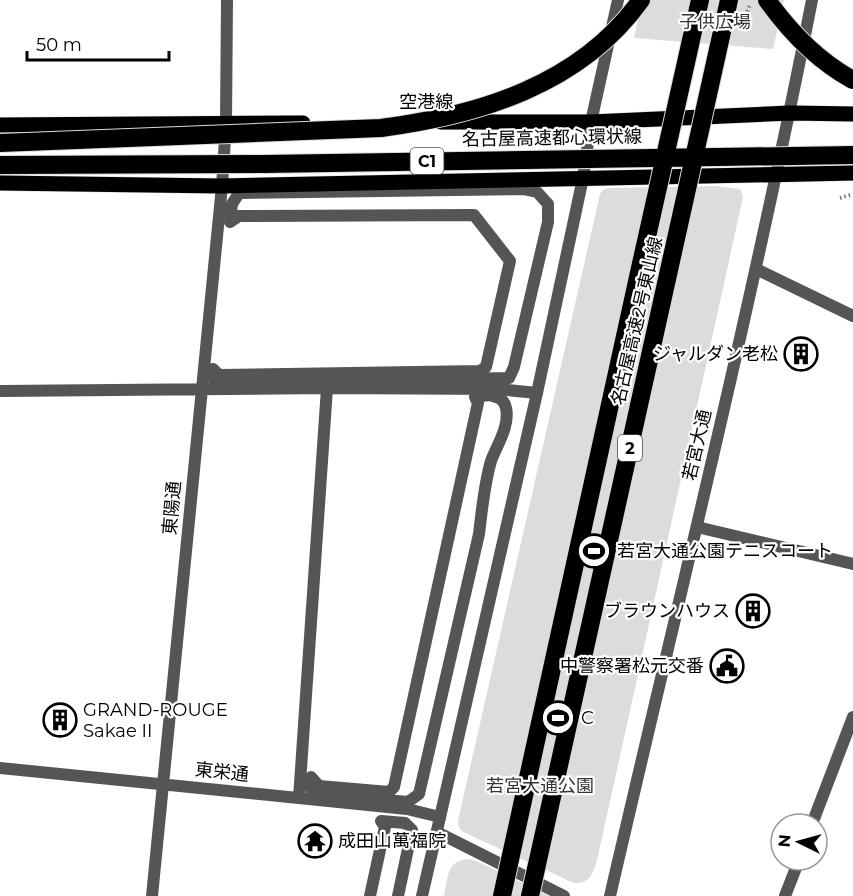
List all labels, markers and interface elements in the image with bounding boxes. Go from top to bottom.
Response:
park label: 子供広場 [679,11,751,33]
scale bar [27,24,170,62]
text: 50 m [36,34,82,56]
street label: 空港線 [399,91,453,113]
street label: 名古屋高速都心環状線 [462,125,642,151]
road number: C1 [410,148,444,174]
street label: 名古屋高速2号東山線 [607,235,667,407]
building icon: ジャルダン老松 [783,336,819,372]
place label: ジャルダン老松 [653,343,778,365]
street label: 若宮大通 [678,407,716,483]
road number: 2 [618,435,642,461]
street label: 東陽通 [159,480,185,536]
sports icon: 若宮大通公園テニスコート [576,533,612,569]
place label: 若宮大通公園テニスコート [617,540,833,562]
building icon: ブラウンハウス [735,593,771,629]
place label: ブラウンハウス [604,600,730,622]
public building icon: 中警察署松元交番 [709,648,745,684]
place label: 中警察署松元交番 [560,655,704,677]
place label: GRAND-ROUGE Sakae II [83,699,228,742]
sports icon: C [540,700,576,736]
building icon: GRAND-ROUGE Sakae II [42,702,78,738]
place label: C [581,707,594,729]
street label: 東栄通 [194,758,250,786]
park label: 若宮大通公園 [486,775,594,797]
north arrow [769,812,829,872]
temple icon: 成田山萬福院 [297,823,333,859]
place label: 成田山萬福院 [338,830,446,852]
text: N [775,833,795,848]

